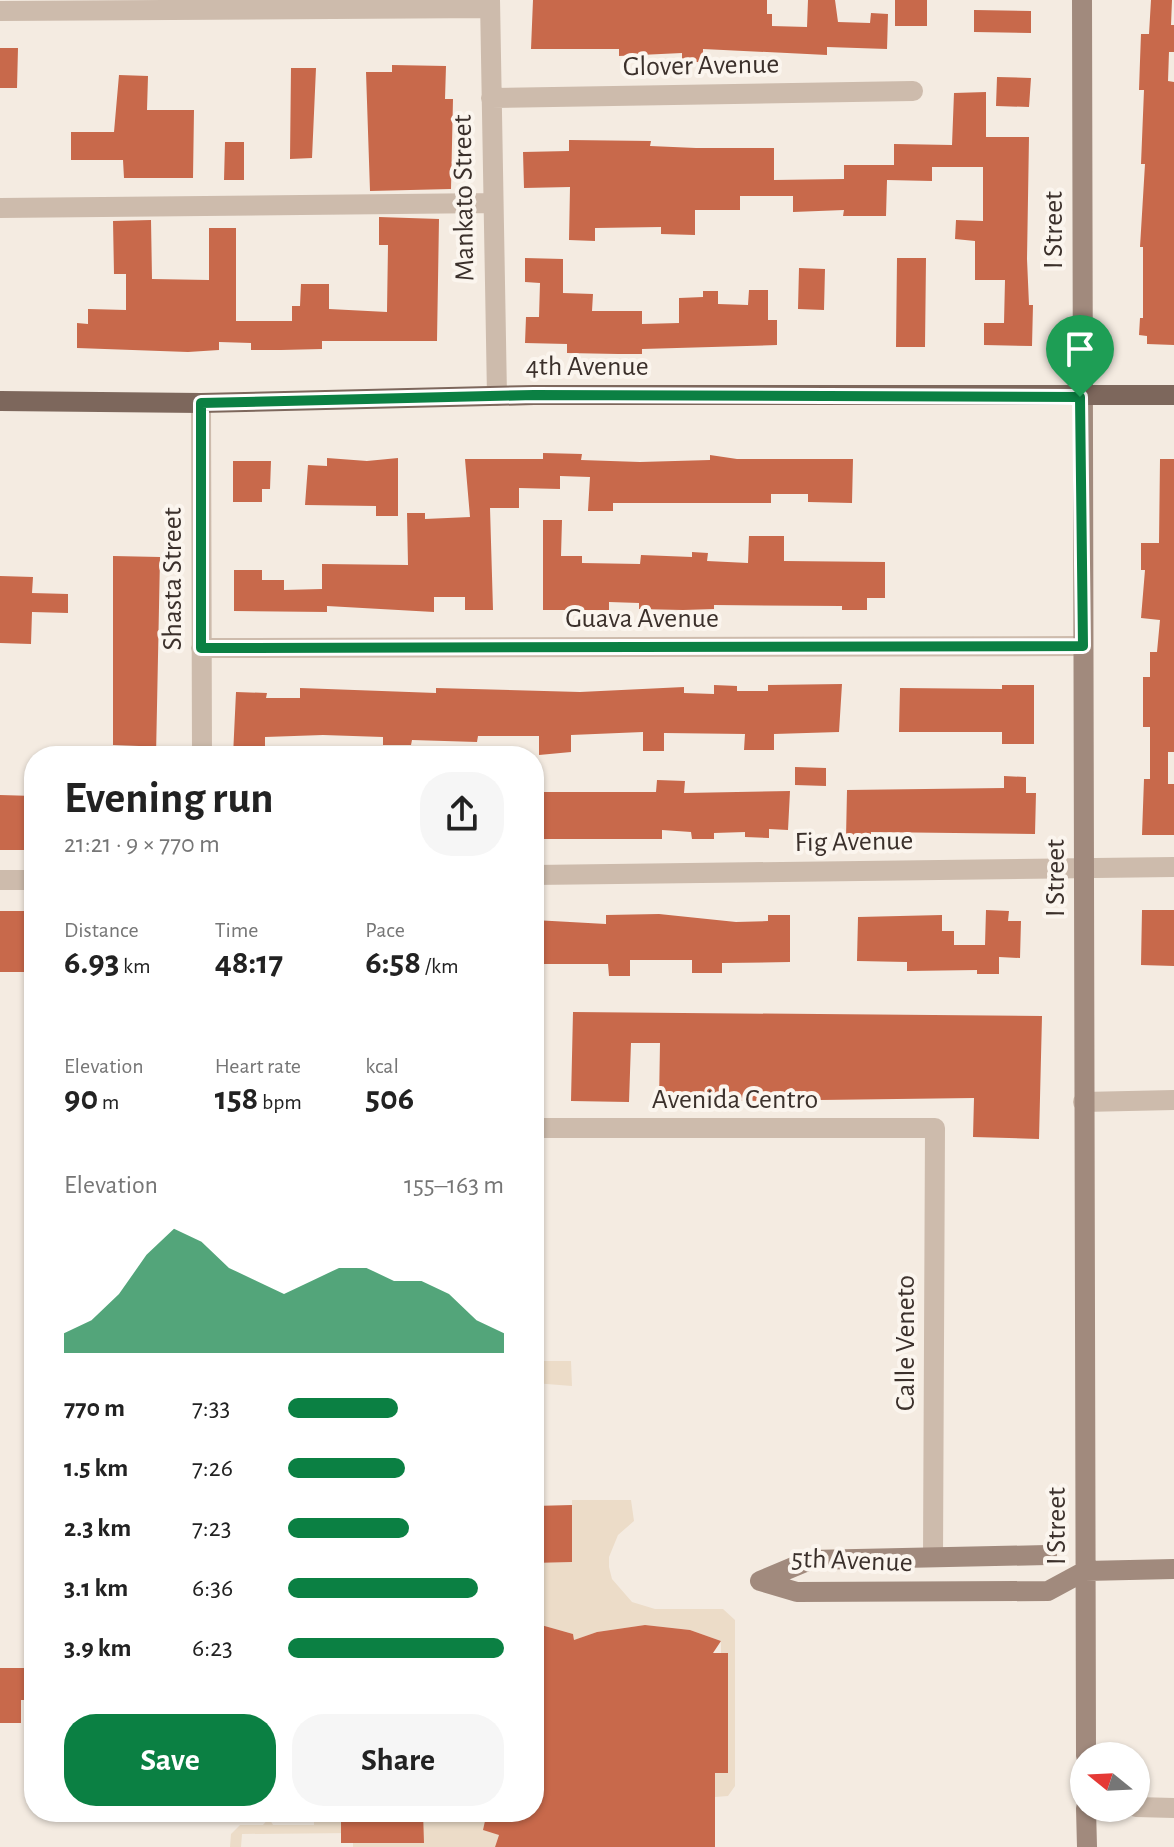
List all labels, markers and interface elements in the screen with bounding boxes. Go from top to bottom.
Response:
street label: Glover Avenue [623,51,779,81]
street label: Mankato Street [449,114,479,282]
street label: I Street [1040,191,1068,269]
pin [1046,315,1114,397]
icon: arrive [1058,327,1102,371]
street label: 4th Avenue [525,353,649,381]
street label: Shasta Street [159,507,187,651]
street label: Guava Avenue [565,605,719,633]
button: share [420,772,504,856]
text: Evening run [64,777,273,821]
street label: Fig Avenue [794,827,914,857]
text: 21:21 · 9 × 770 m [64,831,220,857]
street label: I Street [1042,839,1070,917]
text: Distance [64,919,139,941]
text: Time [215,919,259,941]
text: Pace [365,919,405,941]
text: 6.93 [64,946,119,980]
text: 48:17 [215,946,283,980]
text: 6:58 [365,946,421,980]
text: km [119,955,151,977]
text: /km [421,955,459,977]
text: Elevation [64,1055,144,1077]
text: Heart rate [215,1055,301,1077]
text: kcal [365,1055,399,1077]
text: 90 [64,1082,98,1116]
text: 158 [215,1082,258,1116]
text: 506 [365,1082,414,1116]
street label: Avenida Centro [652,1086,818,1114]
text: m [98,1091,119,1113]
text: bpm [258,1091,302,1113]
text: Elevation [64,1172,158,1198]
text: 155–163 m [404,1172,504,1198]
street label: Calle Veneto [892,1275,920,1411]
text: 770 m [64,1395,125,1421]
text: 7:33 [192,1395,230,1421]
text: 1.5 km [64,1455,128,1481]
text: 7:26 [192,1455,233,1481]
street label: I Street [1043,1487,1071,1565]
text: 2.3 km [64,1515,131,1541]
text: 7:23 [192,1515,231,1541]
street label: 5th Avenue [791,1545,913,1577]
text: 3.1 km [64,1575,128,1601]
text: 6:36 [192,1575,233,1601]
text: 3.9 km [64,1635,132,1661]
text: 6:23 [192,1635,233,1661]
button: Save [64,1714,276,1806]
button: Share [292,1714,504,1806]
north arrow [1070,1742,1150,1822]
map controls [1070,1742,1150,1822]

